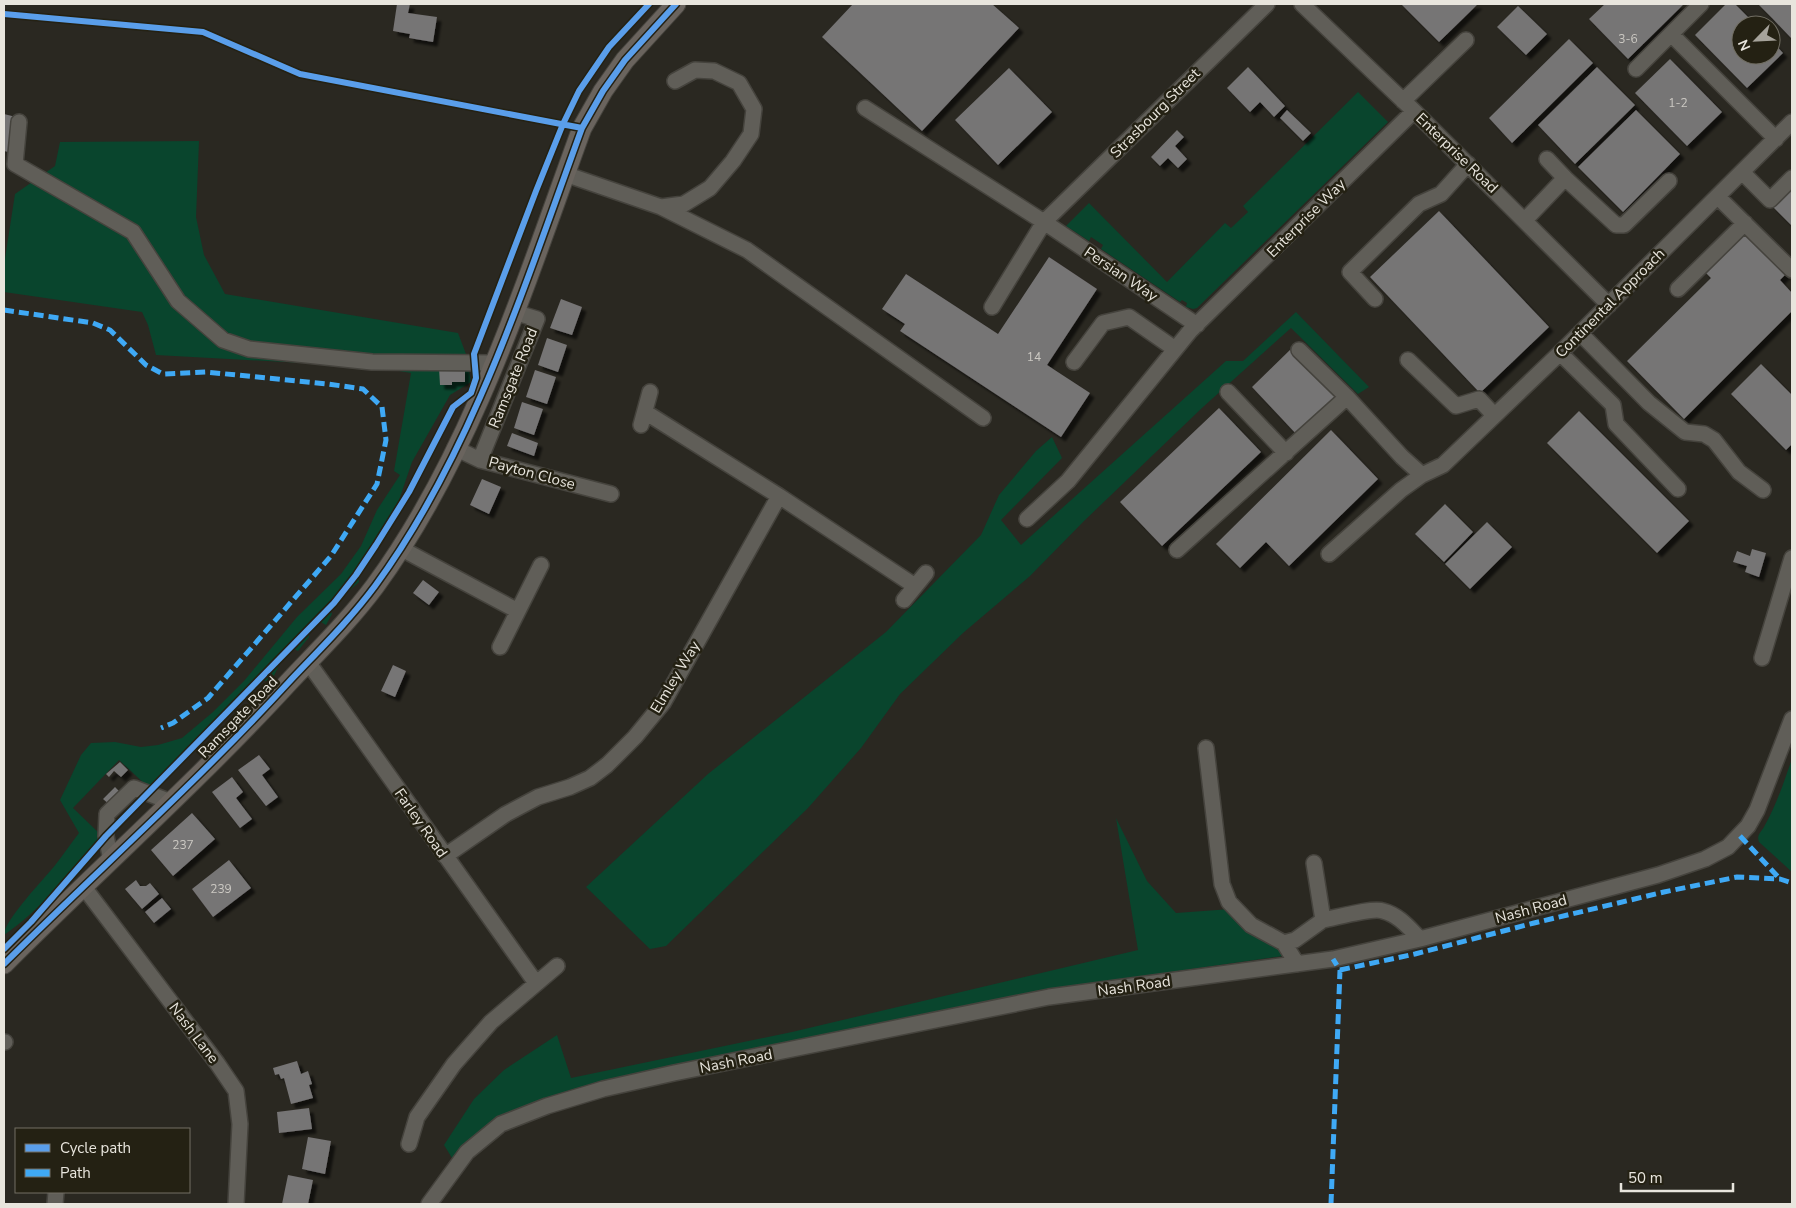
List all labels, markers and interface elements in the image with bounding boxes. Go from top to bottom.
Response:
north arrow [1731,15,1781,65]
house number: 3-6 [1618,31,1638,47]
text: N [1734,36,1755,54]
street label: Strasbourg Street [1106,63,1205,162]
house number: 1-2 [1668,95,1688,111]
street label: Enterprise Road [1411,109,1503,197]
street label: Enterprise Way [1262,174,1350,262]
street label: Persian Way [1080,242,1162,306]
street label: Continental Approach [1551,244,1669,362]
street label: Ramsgate Road [484,325,542,431]
house number: 14 [1027,349,1041,365]
street label: Payton Close [487,452,577,494]
street label: Elmley Way [646,637,705,717]
street label: Ramsgate Road [194,672,282,762]
street label: Farley Road [390,785,452,861]
house number: 237 [172,837,194,853]
house number: 239 [210,881,232,897]
street label: Nash Road [1493,890,1569,928]
street label: Nash Road [1096,971,1172,1001]
street label: Nash Lane [165,999,223,1067]
street label: Nash Road [698,1044,774,1078]
legend [15,1128,190,1193]
text: Cycle path [60,1138,131,1158]
scale bar [1621,1160,1734,1192]
text: Path [60,1163,91,1183]
text: 50 m [1628,1168,1663,1188]

